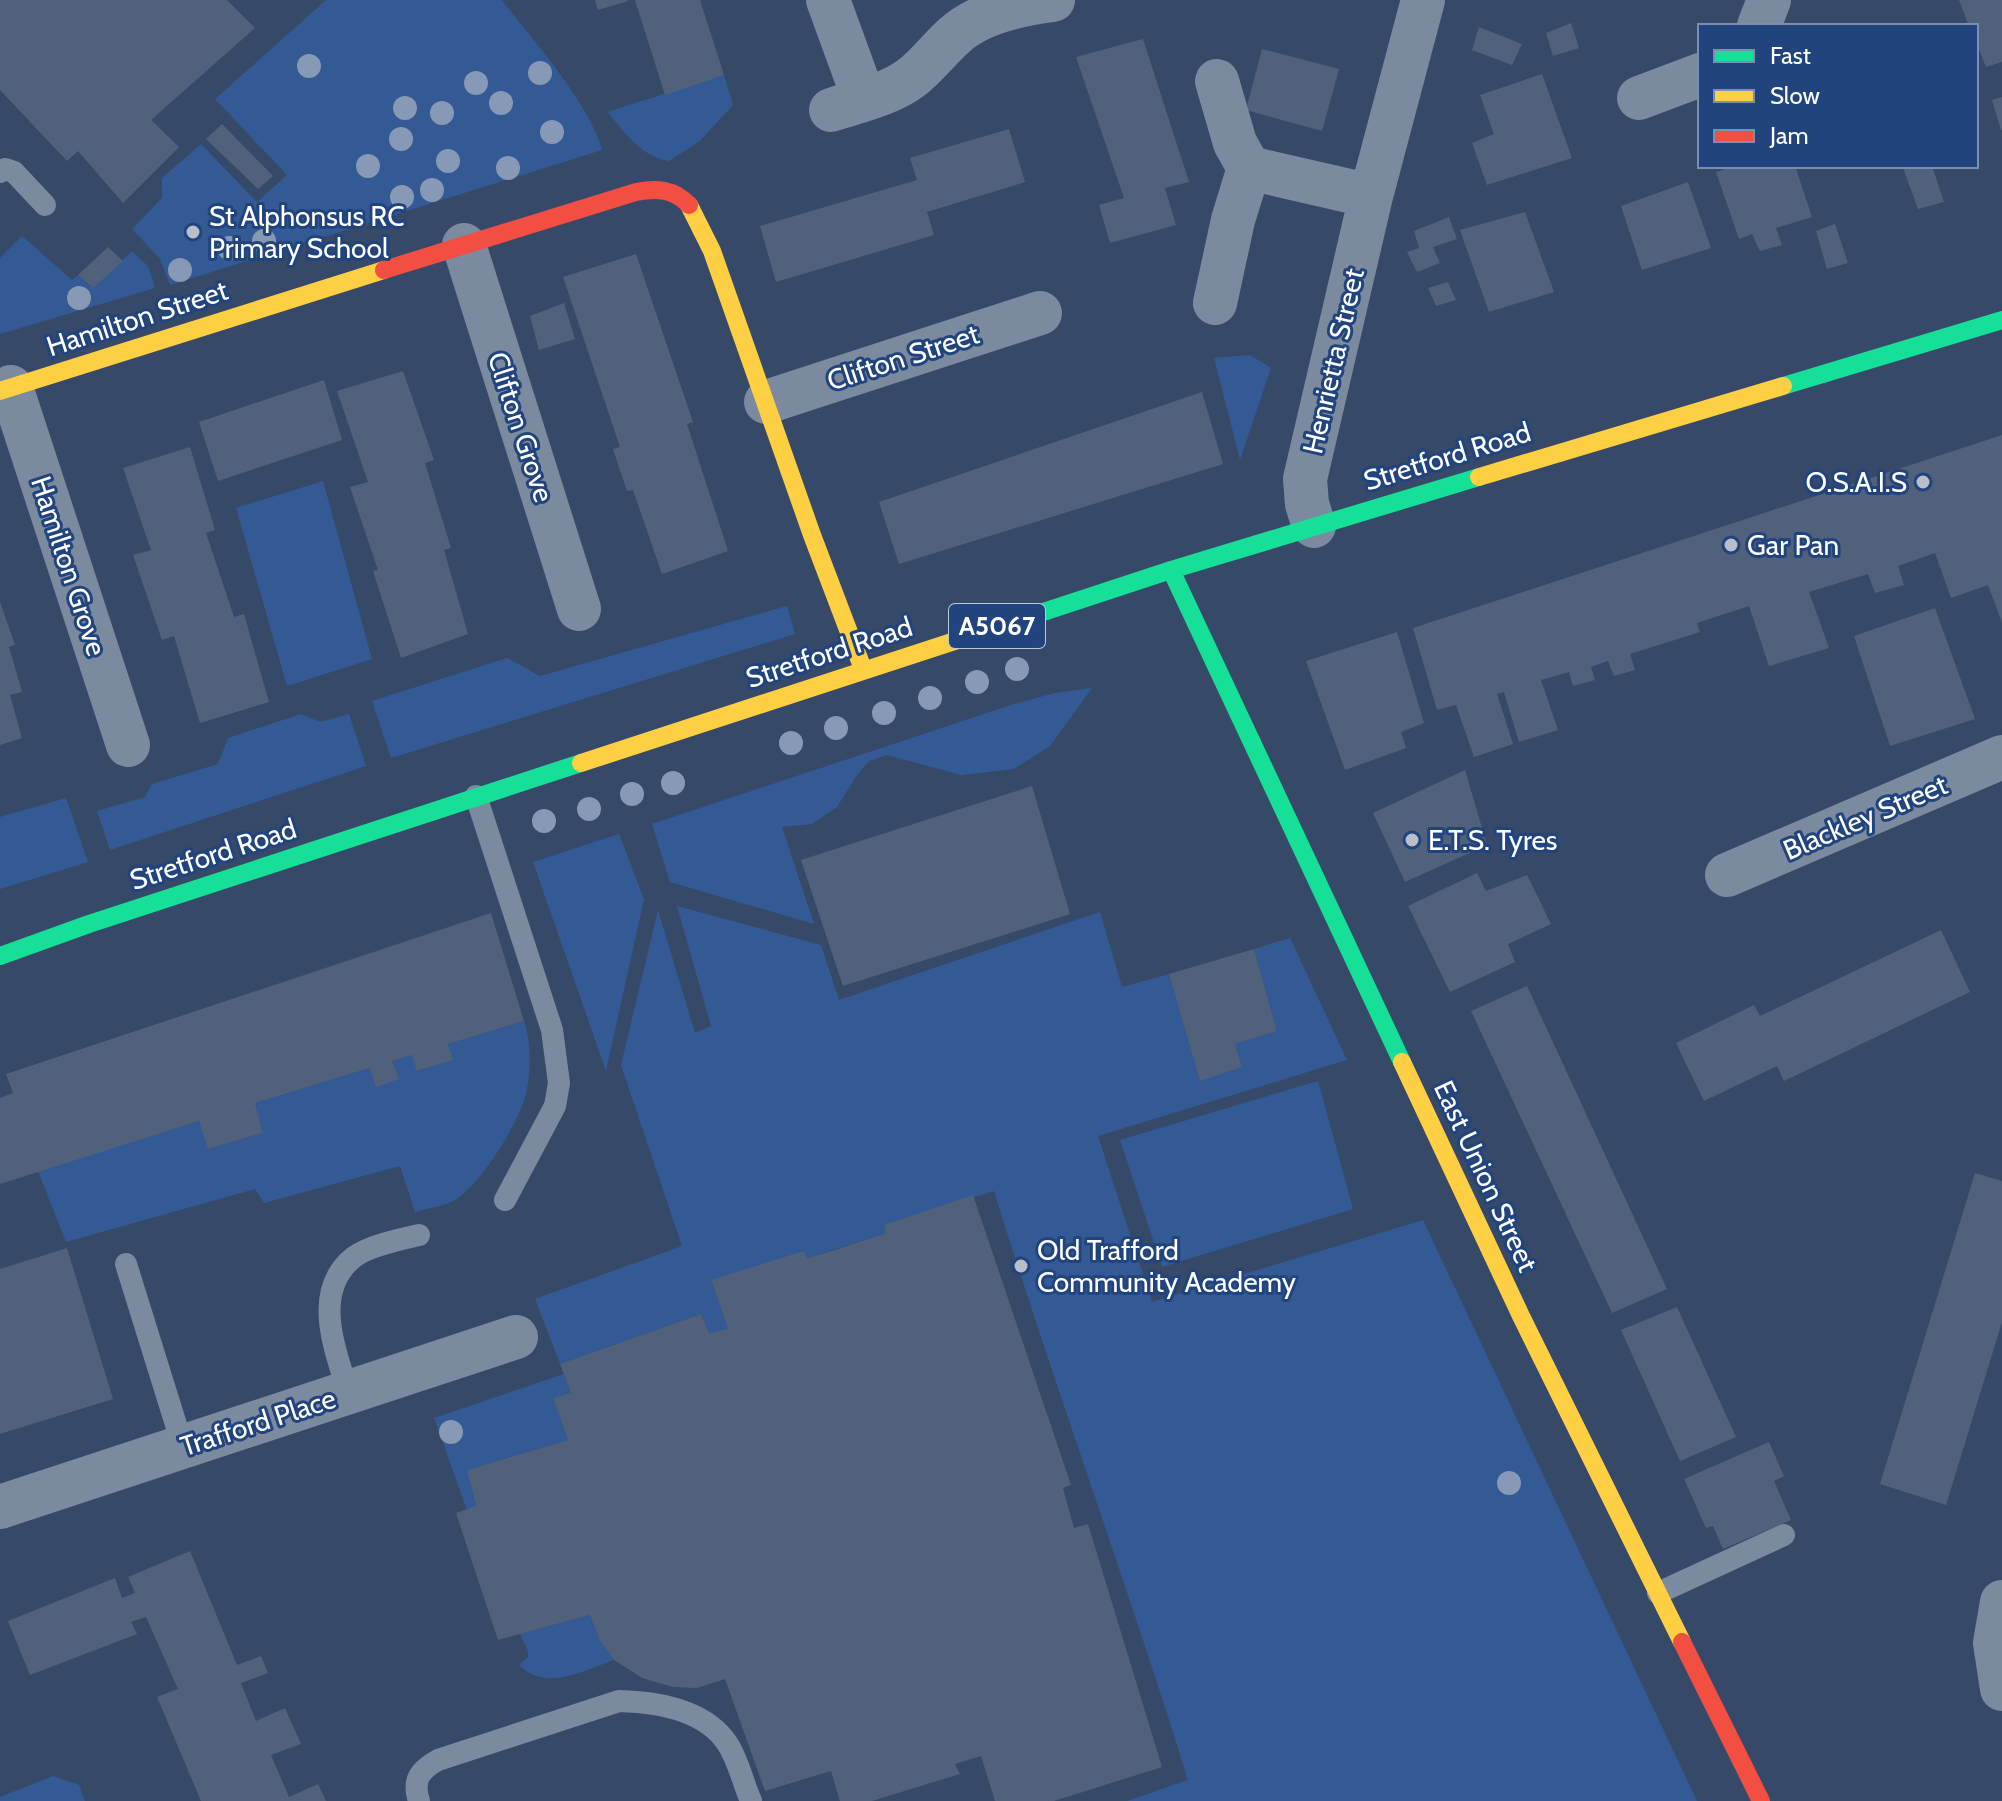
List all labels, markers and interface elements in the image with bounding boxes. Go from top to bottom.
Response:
legend [1698,24,1978,168]
text: Fast [1770,41,1811,70]
text: Slow [1770,81,1820,110]
text: Jam [1769,121,1808,150]
place label: St Alphonsus RC Primary School [209,199,404,265]
marker: St Alphonsus RC Primary School [184,223,202,241]
street label: Henrietta Street [1295,265,1371,457]
street label: Hamilton Street [42,273,232,363]
street label: Clifton Street [823,316,983,398]
street label: Clifton Grove [481,348,561,506]
street label: Stretford Road [1359,414,1535,498]
place label: O.S.A.I.S [1805,465,1907,499]
street label: Hamilton Grove [24,472,114,660]
marker: O.S.A.I.S [1914,473,1932,491]
place label: Gar Pan [1747,528,1839,562]
marker: Gar Pan [1722,536,1740,554]
road number: A5067 [949,604,1045,648]
street label: Stretford Road [741,609,917,695]
street label: Blackley Street [1778,767,1952,867]
street label: Stretford Road [125,811,301,897]
place label: E.T.S. Tyres [1428,823,1557,857]
marker: E.T.S. Tyres [1403,831,1421,849]
street label: East Union Street [1427,1075,1545,1277]
place label: Old Trafford Community Academy [1037,1233,1296,1299]
marker: Old Trafford Community Academy [1012,1257,1030,1275]
street label: Trafford Place [176,1381,340,1463]

